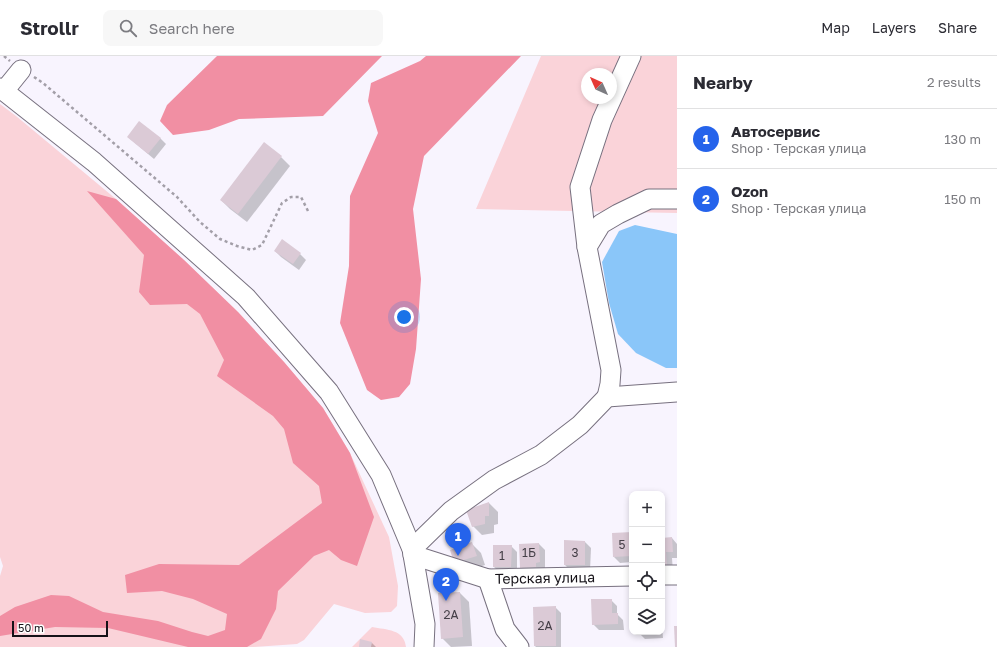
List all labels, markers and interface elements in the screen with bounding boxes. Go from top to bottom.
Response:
search box [103,10,383,46]
text: Strollr [20,16,79,39]
icon: search [117,17,139,39]
text: Search here [149,19,235,37]
text: Map [821,19,850,36]
text: Layers [872,19,916,36]
text: Share [938,19,977,36]
north arrow [581,68,617,104]
text: Nearby [693,72,753,93]
text: 2 results [927,74,981,90]
text: Автосервис [731,122,820,140]
text: 1 [703,131,709,147]
text: 130 m [944,131,981,147]
text: Shop · Терская улица [731,140,866,156]
text: Ozon [731,182,768,200]
text: 2 [702,191,710,207]
text: 150 m [944,191,981,207]
text: Shop · Терская улица [731,200,866,216]
your location [394,307,414,327]
map controls [629,491,665,635]
button: + [629,491,665,527]
pin: 1 [445,523,471,556]
button: − [629,527,665,563]
house number: 5 [619,537,626,552]
house number: 1Б [522,545,536,560]
house number: 3 [571,545,579,560]
house number: 1 [499,548,505,563]
button: locate [629,563,665,599]
pin: 2 [433,568,459,601]
street label: Терская улица [495,568,595,587]
button: layers [629,599,665,635]
house number: 2А [443,607,459,622]
house number: 2А [537,618,553,633]
scale bar [12,619,108,638]
text: 50 m [18,621,44,634]

